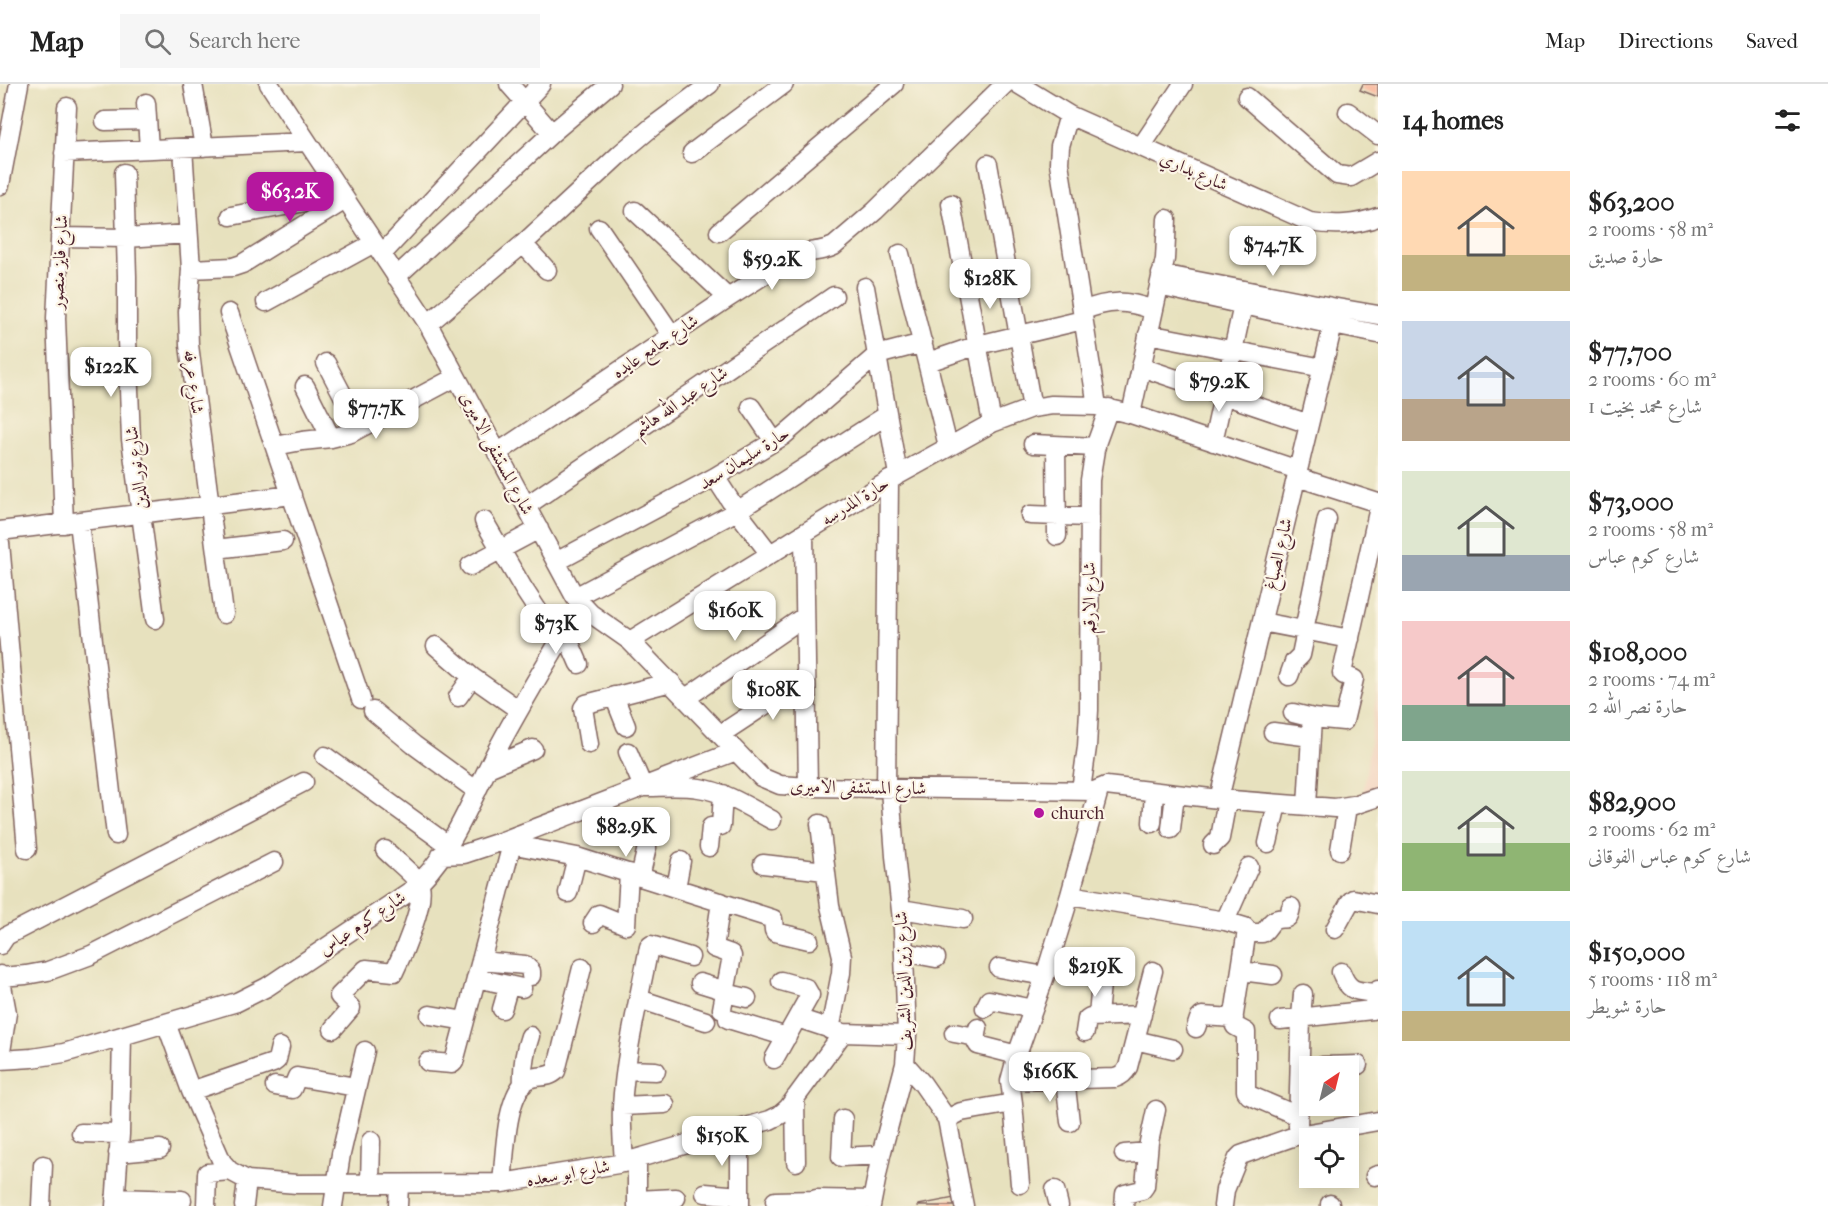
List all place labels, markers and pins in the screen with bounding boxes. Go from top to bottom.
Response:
pin: $63.2K [241,172,339,223]
pin: $74.7K [1224,226,1322,277]
pin: $59.2K [723,240,821,291]
pin: $128K [948,259,1032,310]
pin: $122K [69,347,153,398]
pin: $79.2K [1170,362,1268,413]
pin: $77.7K [327,389,425,440]
pin: $160K [693,591,777,642]
pin: $73K [520,604,592,655]
pin: $108K [731,670,815,721]
place label: church [1051,803,1104,824]
marker: church [1032,806,1046,820]
pin: $82.9K [577,807,675,858]
pin: $219K [1053,947,1137,998]
pin: $166K [1008,1052,1092,1103]
pin: $150K [680,1116,764,1167]

